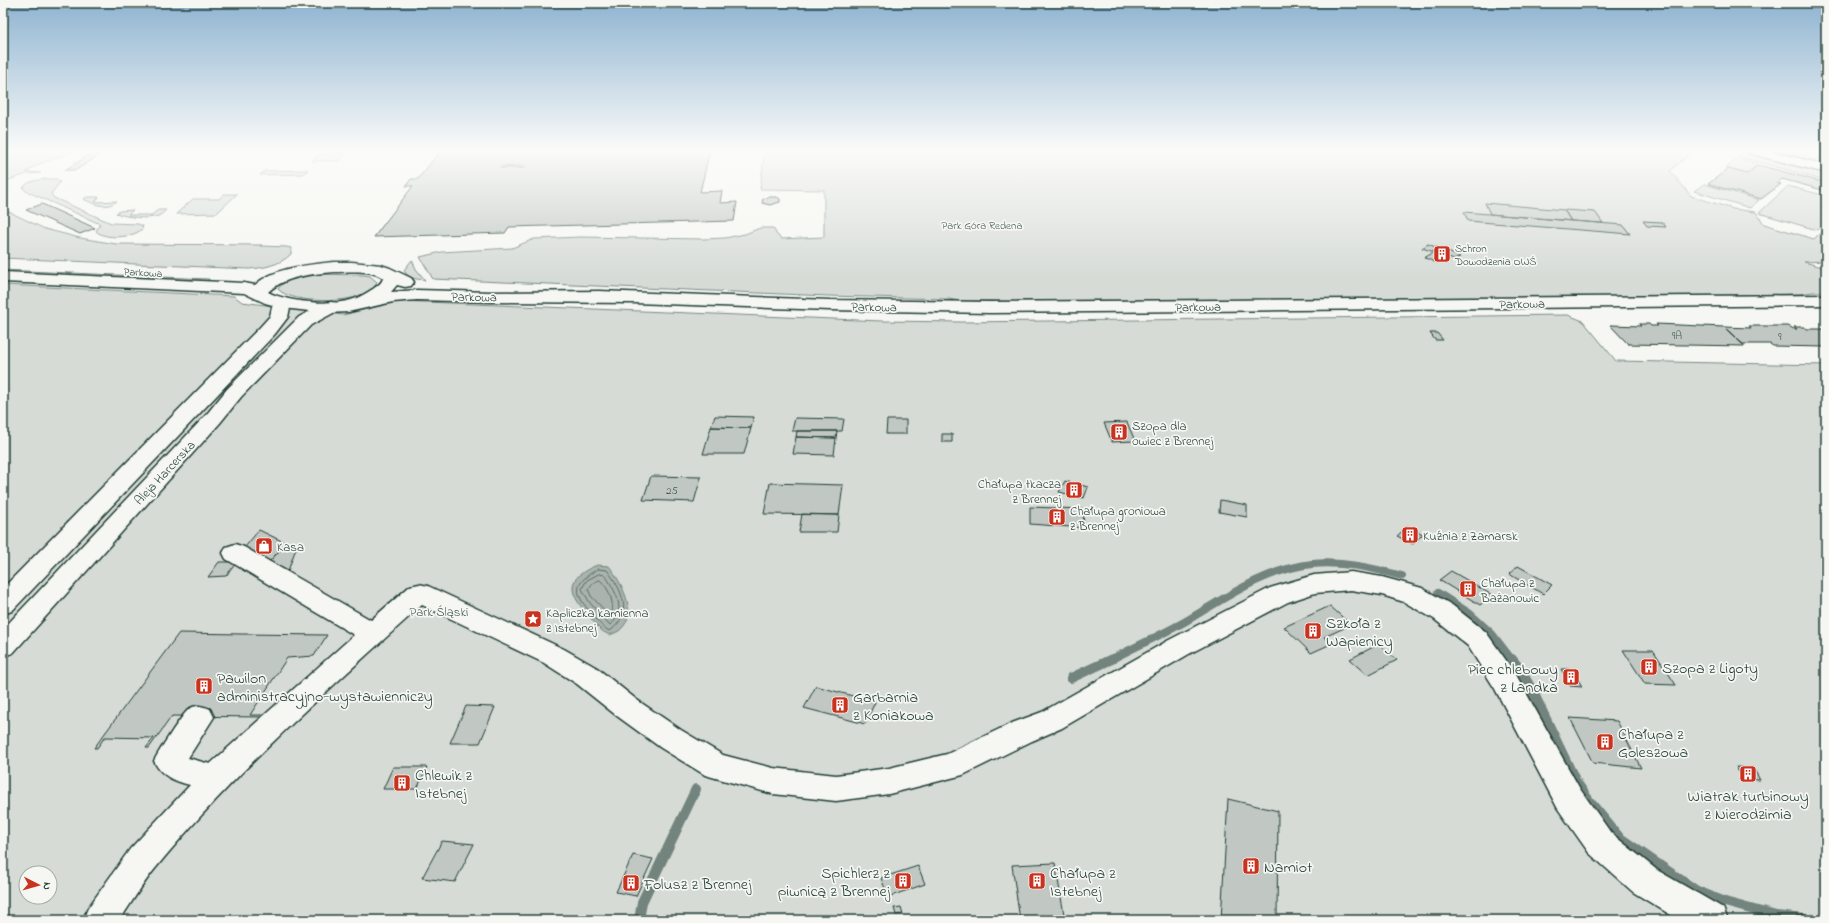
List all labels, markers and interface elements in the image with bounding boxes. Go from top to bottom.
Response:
park label: Park Góra Redena [942,218,1022,234]
place label: Schron Dowodzenia OWŚ [1454,241,1536,270]
building icon: Schron Dowodzenia OWŚ [1432,244,1452,264]
street label: Parkowa [123,264,163,282]
street label: Parkowa [451,288,497,307]
street label: Parkowa [1499,295,1545,314]
street label: Parkowa [851,298,897,317]
street label: Parkowa [1175,298,1221,317]
house number: 9A [1672,328,1682,344]
house number: 9 [1778,329,1782,345]
place label: Szopa dla owiec z Brennej [1132,417,1213,451]
building icon: Szopa dla owiec z Brennej [1109,422,1129,442]
street label: Aleja Harcerska [130,436,200,510]
place label: Chałupa tkacza z Brennej [978,475,1061,509]
building icon: Chałupa tkacza z Brennej [1064,480,1084,500]
house number: 25 [666,483,678,499]
place label: Chałupa groniowa z Brennej [1070,502,1166,536]
building icon: Chałupa groniowa z Brennej [1047,507,1067,527]
building icon: Kuźnia z Zamarsk [1400,525,1420,545]
place label: Kuźnia z Zamarsk [1423,527,1518,546]
shop icon: Kasa [254,536,274,556]
place label: Kasa [277,538,304,557]
place label: Chałupa z Bażanowic [1480,574,1539,608]
building icon: Chałupa z Bażanowic [1458,579,1478,599]
park label: Park Śląski [410,603,468,622]
place label: Kapliczka kamienna z Istebnej [546,604,649,638]
place icon: Kapliczka kamienna z Istebnej [523,609,543,629]
place label: Szkoła z Wapienicy [1326,612,1393,654]
building icon: Szkoła z Wapienicy [1303,621,1323,641]
building icon: Szopa z Ligoty [1639,657,1659,677]
place label: Szopa z Ligoty [1662,657,1758,681]
place label: Piec chlebowy z Landka [1468,658,1558,700]
place label: Pawilon administracyjno-wystawienniczy [217,667,433,709]
building icon: Piec chlebowy z Landka [1561,667,1581,687]
building icon: Pawilon administracyjno-wystawienniczy [194,676,214,696]
place label: Garbarnia z Koniakowa [853,686,934,728]
building icon: Garbarnia z Koniakowa [830,695,850,715]
place label: Chałupa z Goleszowa [1618,723,1688,765]
building icon: Chałupa z Goleszowa [1595,732,1615,752]
place label: Chlewik z Istebnej [415,764,473,806]
building icon: Wiatrak turbinowy z Nierodzimia [1738,764,1758,784]
building icon: Chlewik z Istebnej [392,773,412,793]
place label: Wiatrak turbinowy z Nierodzimia [1687,785,1809,827]
building icon: Namiot [1241,856,1261,876]
place label: Namiot [1264,856,1313,880]
place label: Spichlerz z piwnicą z Brennej [778,862,891,904]
place label: Chałupa z Istebnej [1050,862,1116,904]
north arrow [18,865,58,905]
building icon: Spichlerz z piwnicą z Brennej [893,871,913,891]
building icon: Chałupa z Istebnej [1027,871,1047,891]
building icon: Folusz z Brennej [621,873,641,893]
place label: Folusz z Brennej [643,873,752,897]
text: N [39,881,55,890]

